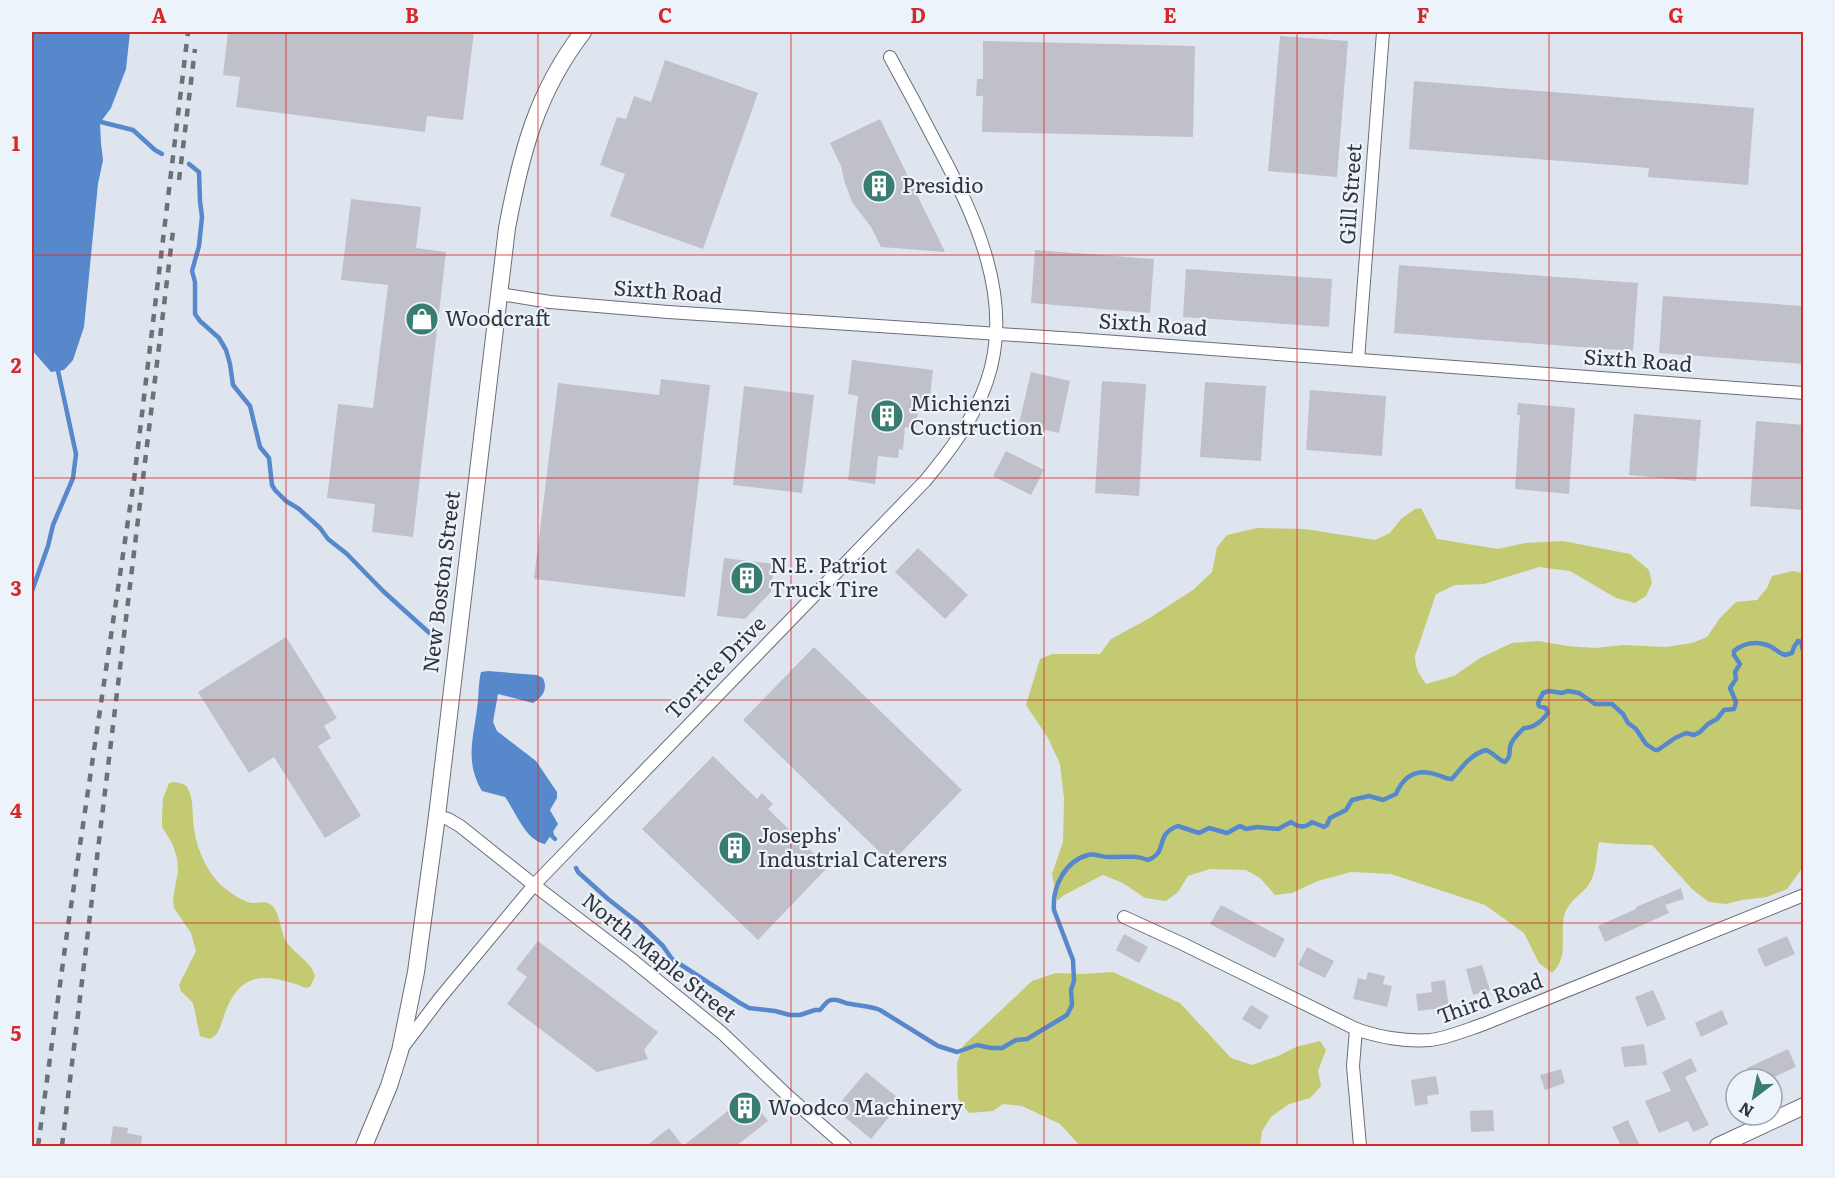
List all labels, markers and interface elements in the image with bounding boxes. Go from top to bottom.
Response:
text: A [151,0,167,29]
text: B [405,0,419,29]
text: C [658,0,672,29]
text: D [910,0,926,29]
text: E [1163,0,1177,29]
text: F [1417,0,1430,29]
text: G [1668,0,1684,29]
text: 1 [12,127,20,157]
street label: Gill Street [1330,142,1368,245]
building icon: Presidio [861,168,897,204]
place label: Presidio [902,168,984,199]
street label: Sixth Road [613,270,724,309]
shop icon: Woodcraft [404,301,440,337]
place label: Woodcraft [445,301,551,332]
street label: Sixth Road [1098,303,1209,342]
street label: Sixth Road [1583,339,1694,378]
text: 2 [11,349,22,379]
place label: Michienzi Construction [910,386,1043,441]
building icon: Michienzi Construction [869,398,905,434]
street label: New Boston Street [413,488,466,675]
place label: N.E. Patriot Truck Tire [770,548,888,603]
building icon: N.E. Patriot Truck Tire [729,560,765,596]
text: 3 [10,572,22,602]
street label: Torrice Drive [657,607,772,725]
text: 4 [10,794,22,824]
place label: Josephs' Industrial Caterers [758,818,947,873]
building icon: Josephs' Industrial Caterers [717,830,753,866]
street label: North Maple Street [576,884,745,1029]
street label: Third Road [1432,963,1547,1030]
text: 5 [11,1017,22,1047]
north arrow [1724,1067,1784,1127]
building icon: Woodco Machinery [727,1090,763,1126]
place label: Woodco Machinery [768,1090,964,1121]
text: N [1733,1097,1758,1124]

